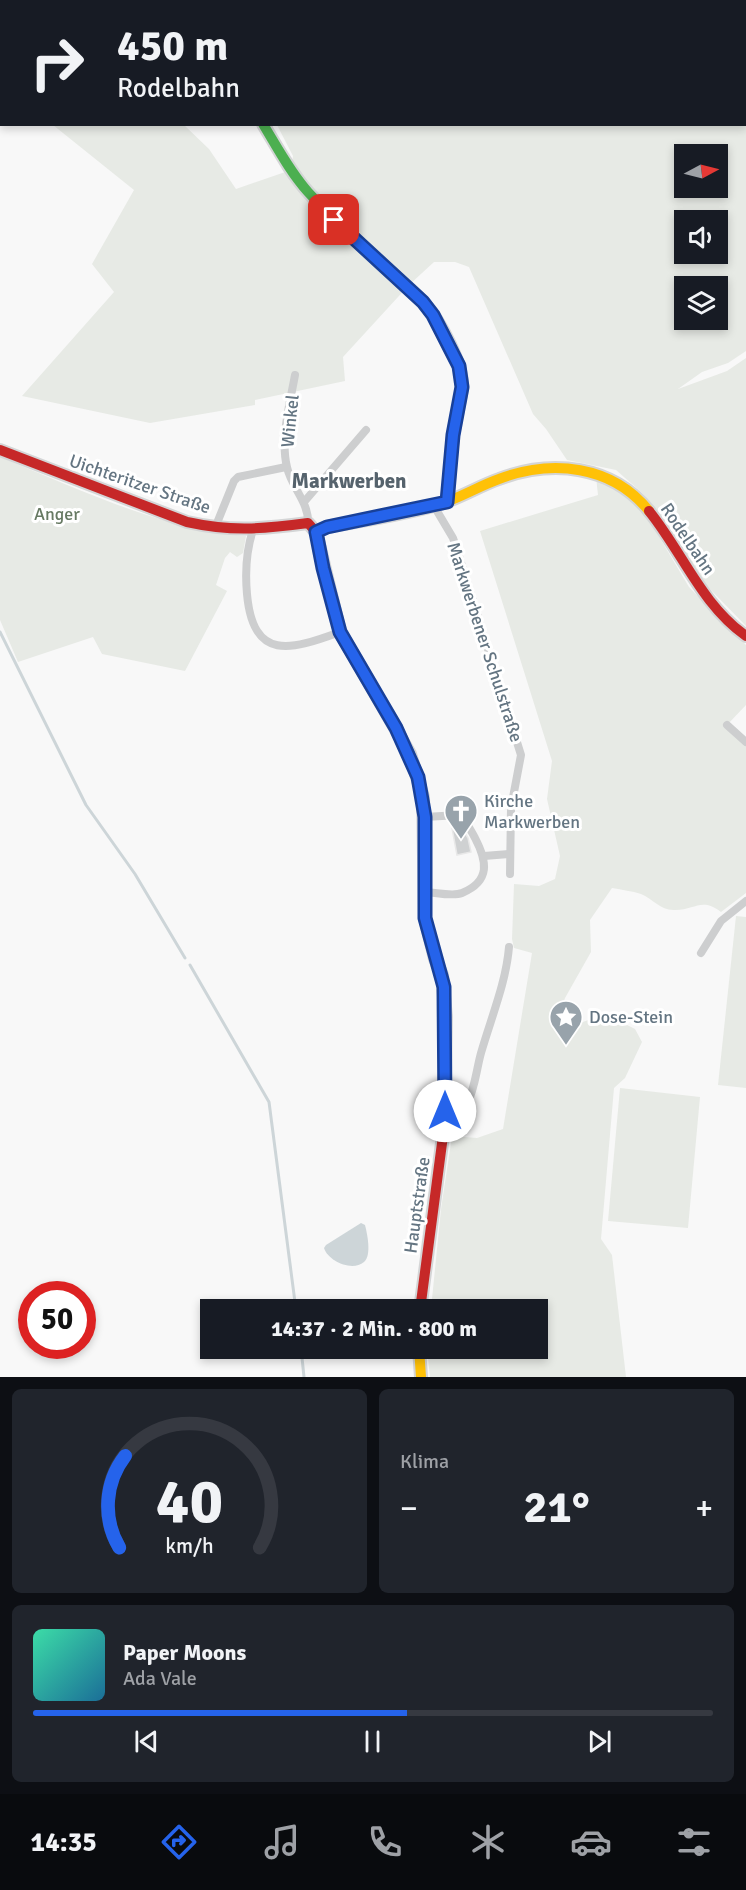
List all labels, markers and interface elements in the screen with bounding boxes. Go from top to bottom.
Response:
text: 450 m [117,21,228,72]
icon: right [18,24,96,102]
text: Rodelbahn [117,72,240,105]
north arrow [674,144,728,198]
map controls [674,144,728,330]
pin [308,194,359,245]
icon: arrive [317,203,350,236]
button: sound [674,210,728,264]
button: layers [674,276,728,330]
street label: Winkel [276,394,304,448]
street label: Uichteritzer Straße [66,449,214,519]
district label: Markwerben [291,468,407,494]
street label: Rodelbahn [656,499,720,579]
park label: Anger [34,503,80,525]
street label: Markwerbener Schulstraße [442,539,528,745]
place label: Kirche Markwerben [484,790,580,833]
church icon: Kirche Markwerben [443,793,479,840]
place icon: Dose-Stein [548,999,584,1046]
place label: Dose-Stein [589,1006,673,1028]
position arrow [413,1079,477,1143]
street label: Hauptstraße [399,1155,435,1255]
speed limit sign: 50 [18,1281,96,1359]
text: 14:37 · 2 Min. · 800 m [271,1315,477,1342]
text: Klima [400,1449,449,1474]
text: 40 [156,1463,223,1540]
text: 21° [523,1480,590,1535]
text: − [400,1488,418,1529]
text: + [695,1488,713,1529]
text: km/h [165,1533,214,1559]
text: Paper Moons [123,1639,246,1666]
text: Ada Vale [123,1666,197,1691]
icon: previous [130,1725,163,1758]
icon: pause [356,1725,389,1758]
icon: next [583,1725,616,1758]
icon: directions [158,1821,200,1863]
icon: music [261,1821,303,1863]
icon: phone [364,1821,406,1863]
icon: climate [467,1821,509,1863]
icon: car [570,1821,612,1863]
icon: filters [673,1821,715,1863]
text: 14:35 [31,1826,97,1859]

